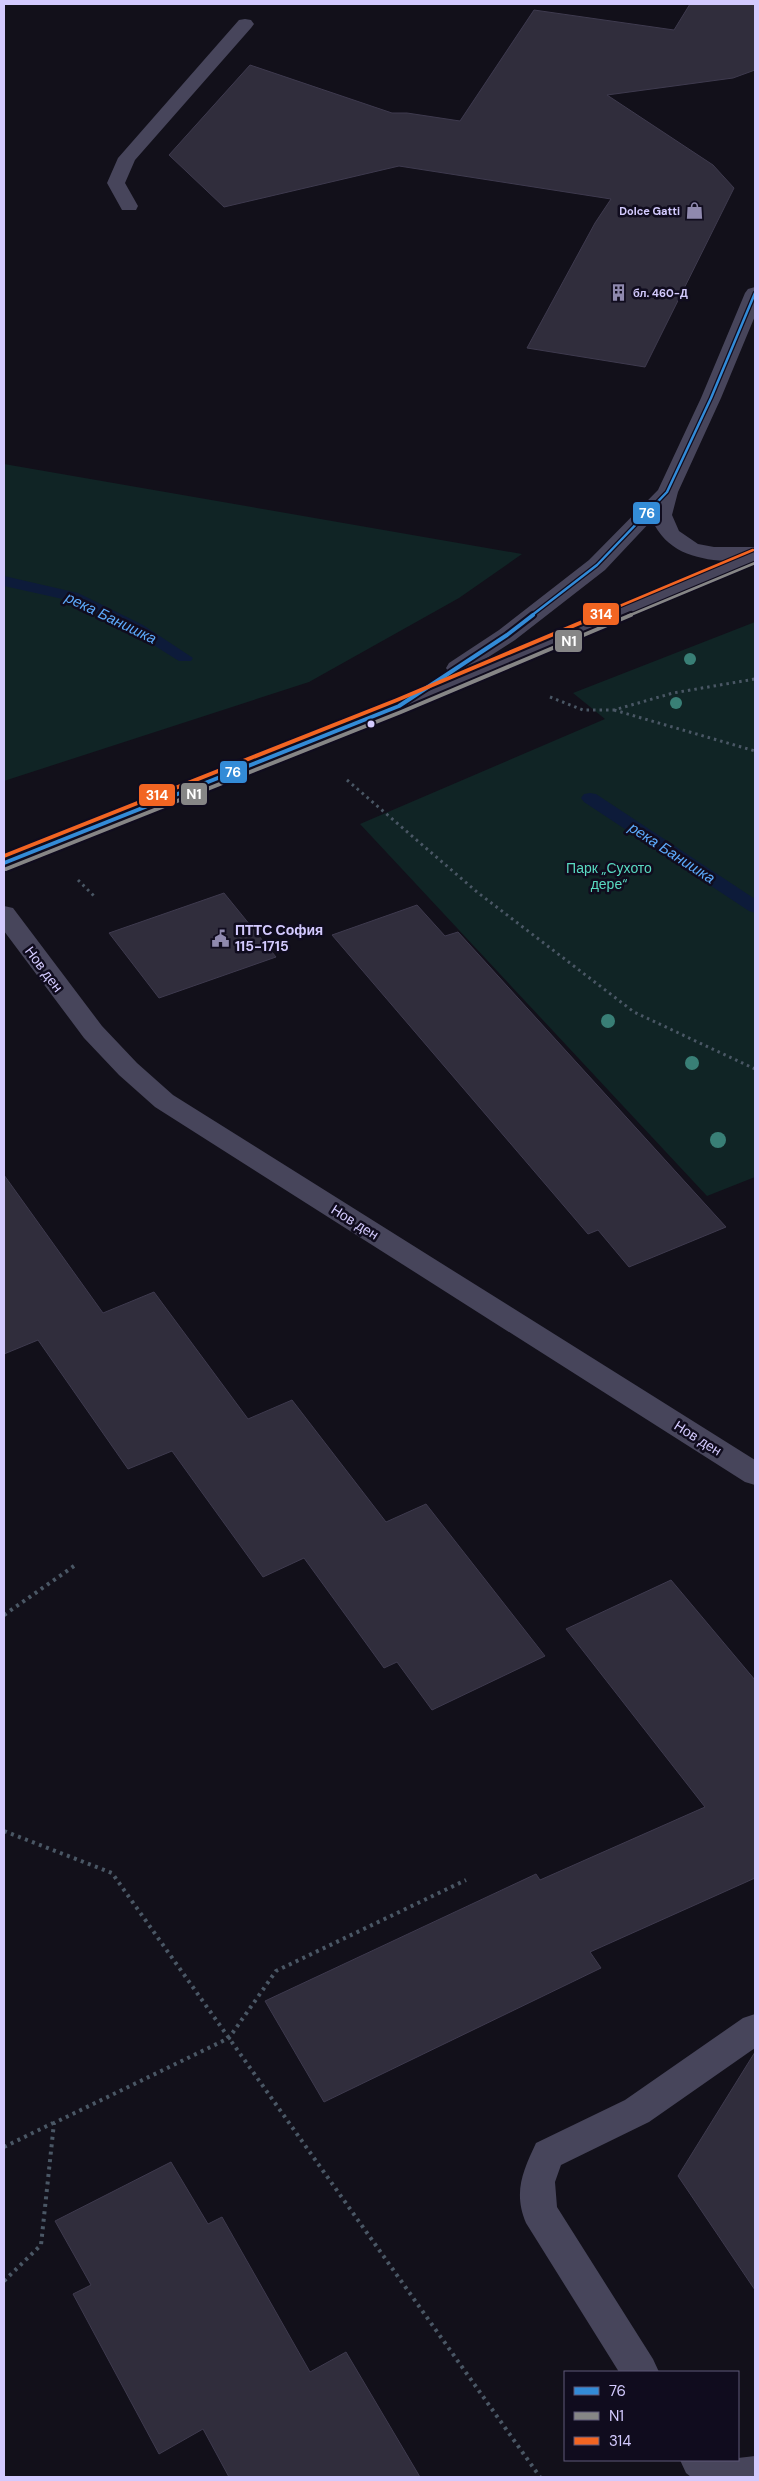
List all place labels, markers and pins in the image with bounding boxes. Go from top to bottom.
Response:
shop icon: Dolce Gatti [684,201,704,221]
place label: Dolce Gatti [619,204,680,218]
building icon: бл. 460-Д [609,283,629,303]
place label: бл. 460-Д [633,286,688,300]
unlabelled marker [366,719,376,729]
place label: ПТТС София 115-1715 [235,921,323,955]
public building icon: ПТТС София 115-1715 [211,928,231,948]

